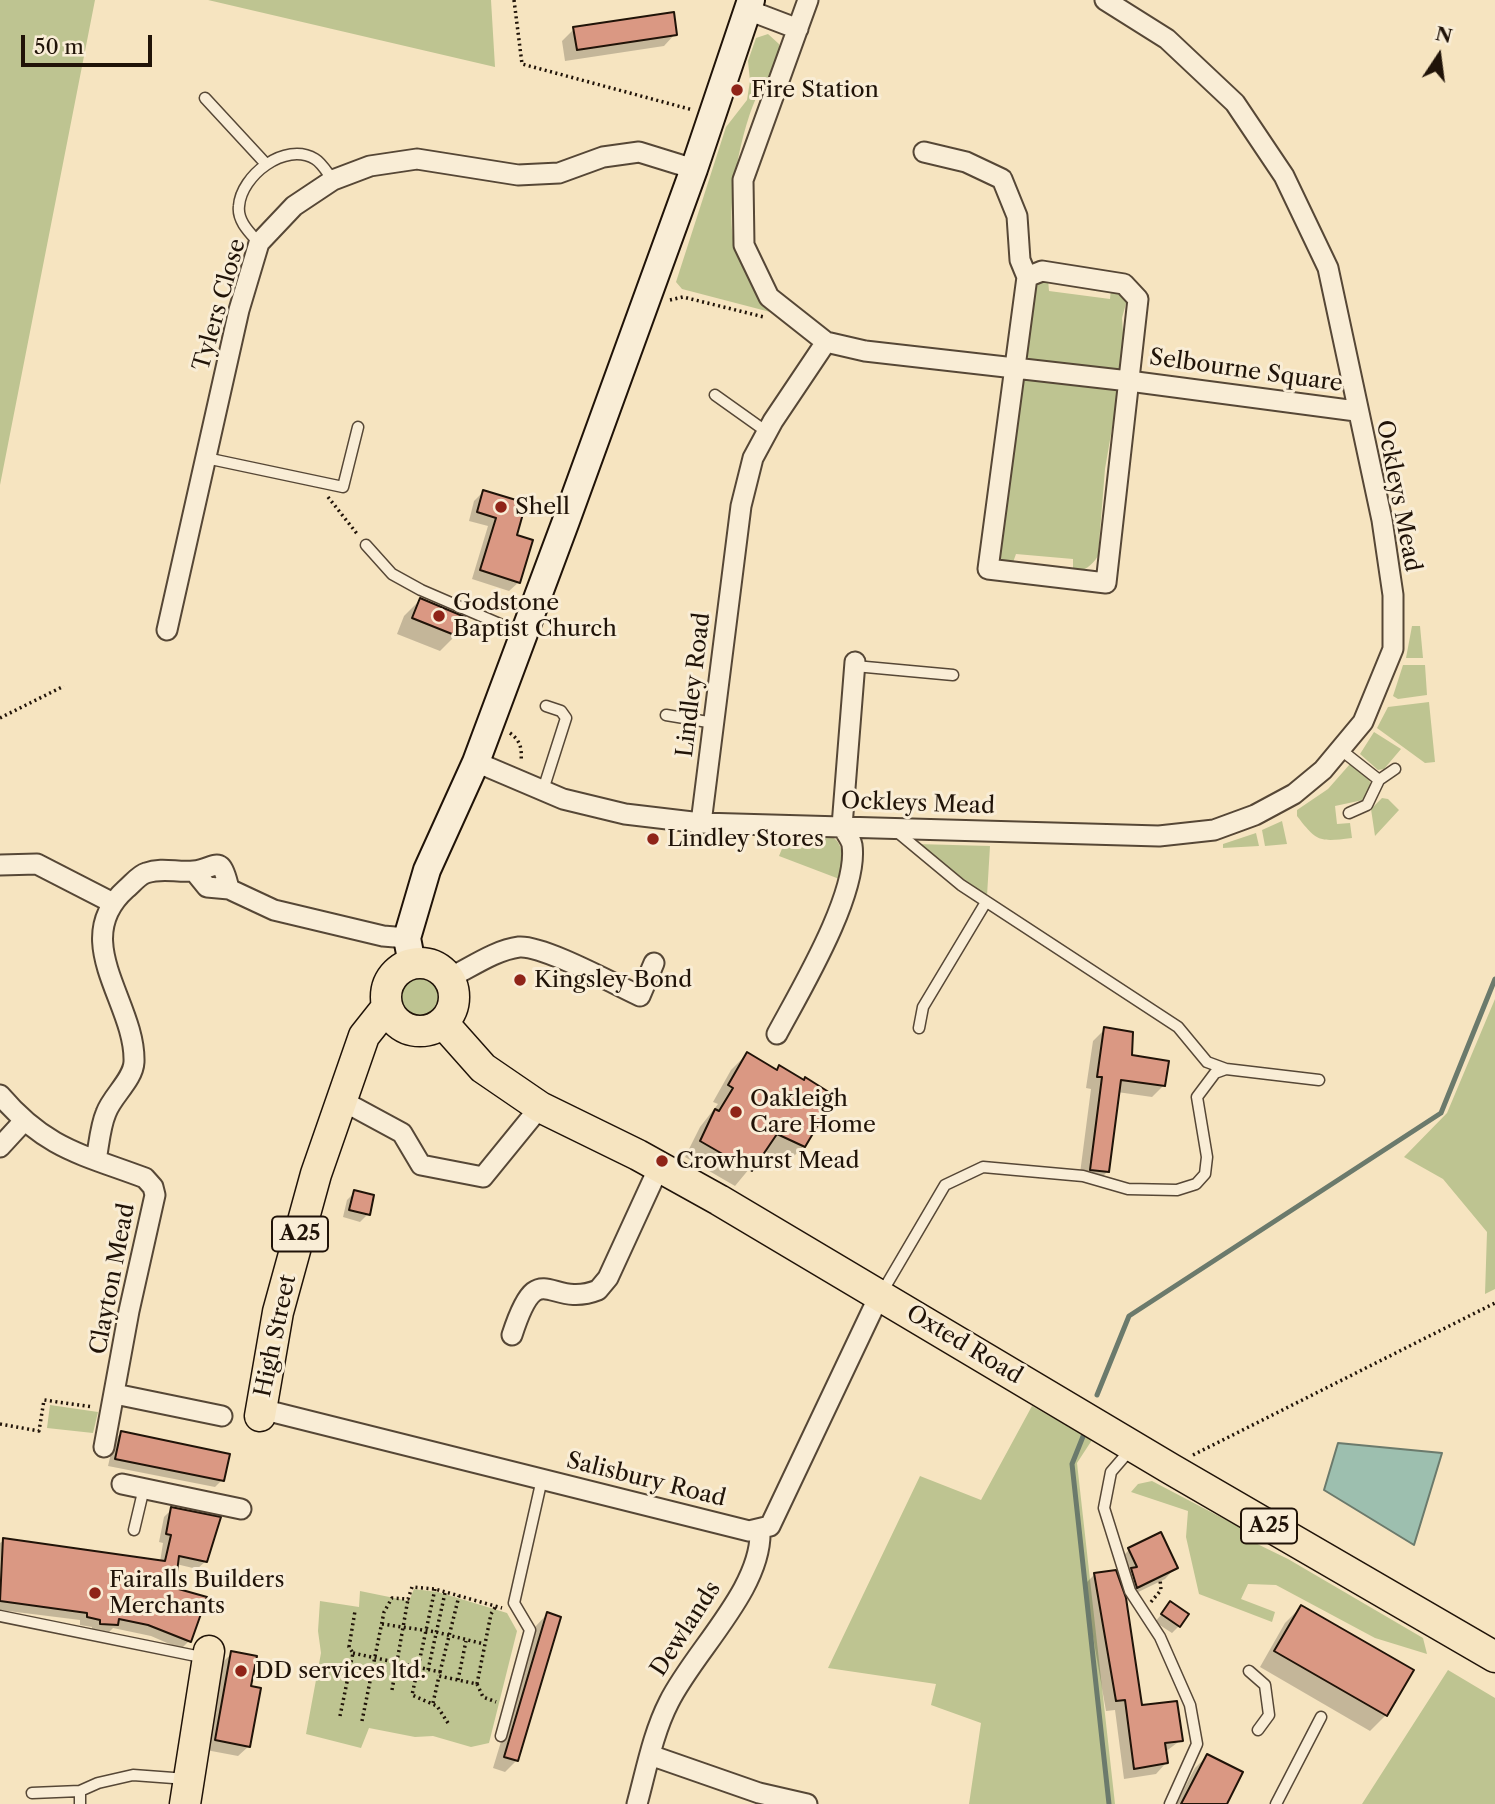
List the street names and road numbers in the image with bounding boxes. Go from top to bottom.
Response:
street label: Tylers Close [188,236,252,374]
street label: Selbourne Square [1148,344,1344,398]
street label: Ockleys Mead [1370,418,1426,574]
street label: Lindley Road [671,611,717,759]
street label: Ockleys Mead [841,788,995,820]
street label: Clayton Mead [85,1201,141,1357]
road number: A25 [272,1216,328,1252]
street label: High Street [250,1272,302,1400]
street label: Oxted Road [901,1300,1027,1390]
street label: Salisbury Road [563,1447,729,1513]
road number: A25 [1241,1508,1297,1544]
street label: Dewlands [645,1576,727,1682]

